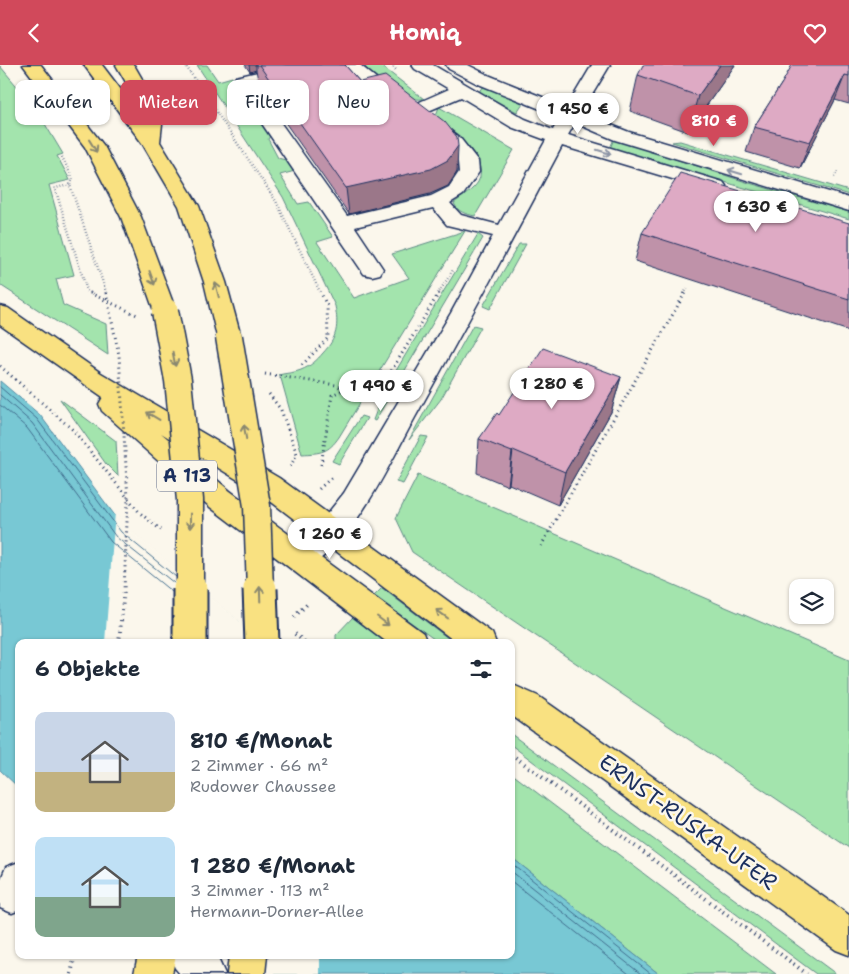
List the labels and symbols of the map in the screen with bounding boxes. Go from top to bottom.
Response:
pin: 1 450 € [532,93,624,135]
pin: 810 € [679,104,749,147]
one-way arrow [89,138,99,152]
one-way arrow [595,148,611,158]
one-way arrow [727,166,743,176]
pin: 1 630 € [710,191,802,233]
one-way arrow [148,269,157,285]
one-way arrow [212,282,221,298]
one-way arrow [170,351,180,367]
pin: 1 280 € [506,367,598,410]
pin: 1 490 € [335,369,427,412]
one-way arrow [146,410,161,420]
one-way arrow [239,425,249,441]
road number: A 113 [157,461,217,491]
one-way arrow [185,512,195,529]
pin: 1 260 € [284,517,376,560]
one-way arrow [256,586,265,602]
one-way arrow [436,608,449,619]
one-way arrow [376,616,390,626]
street label: ERNST-RUSKA-UFER [593,748,783,896]

